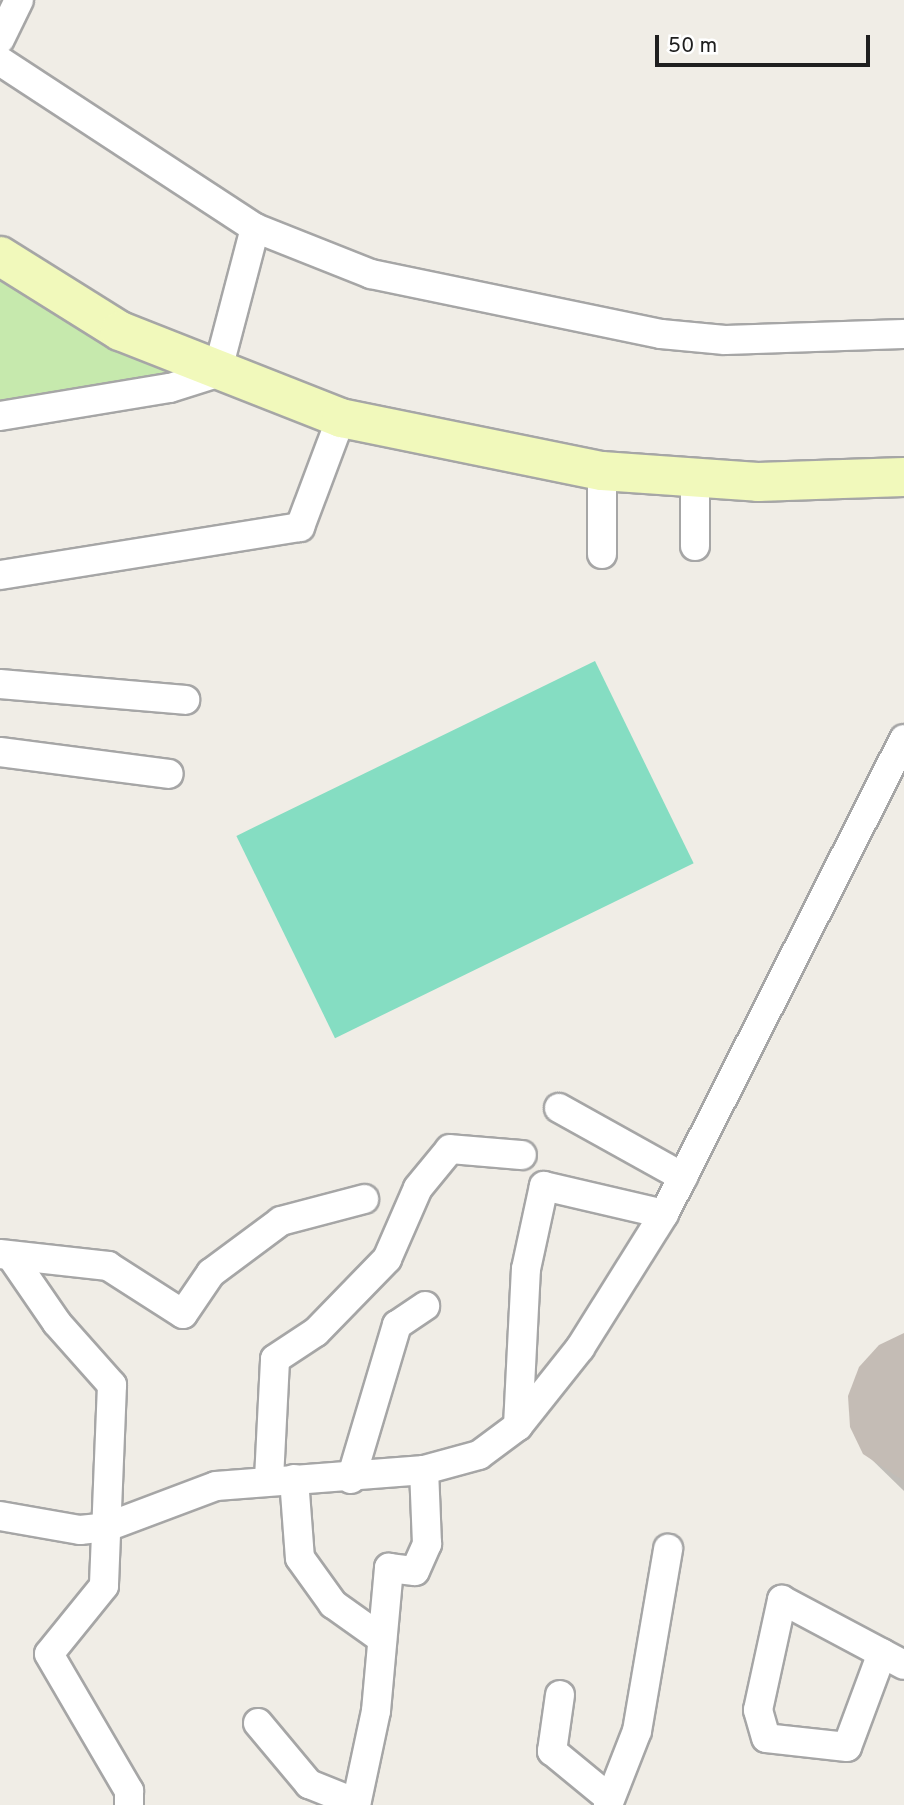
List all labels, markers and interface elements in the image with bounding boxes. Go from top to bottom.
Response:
scale bar [659,21,874,65]
text: 50 m [668,33,717,60]

